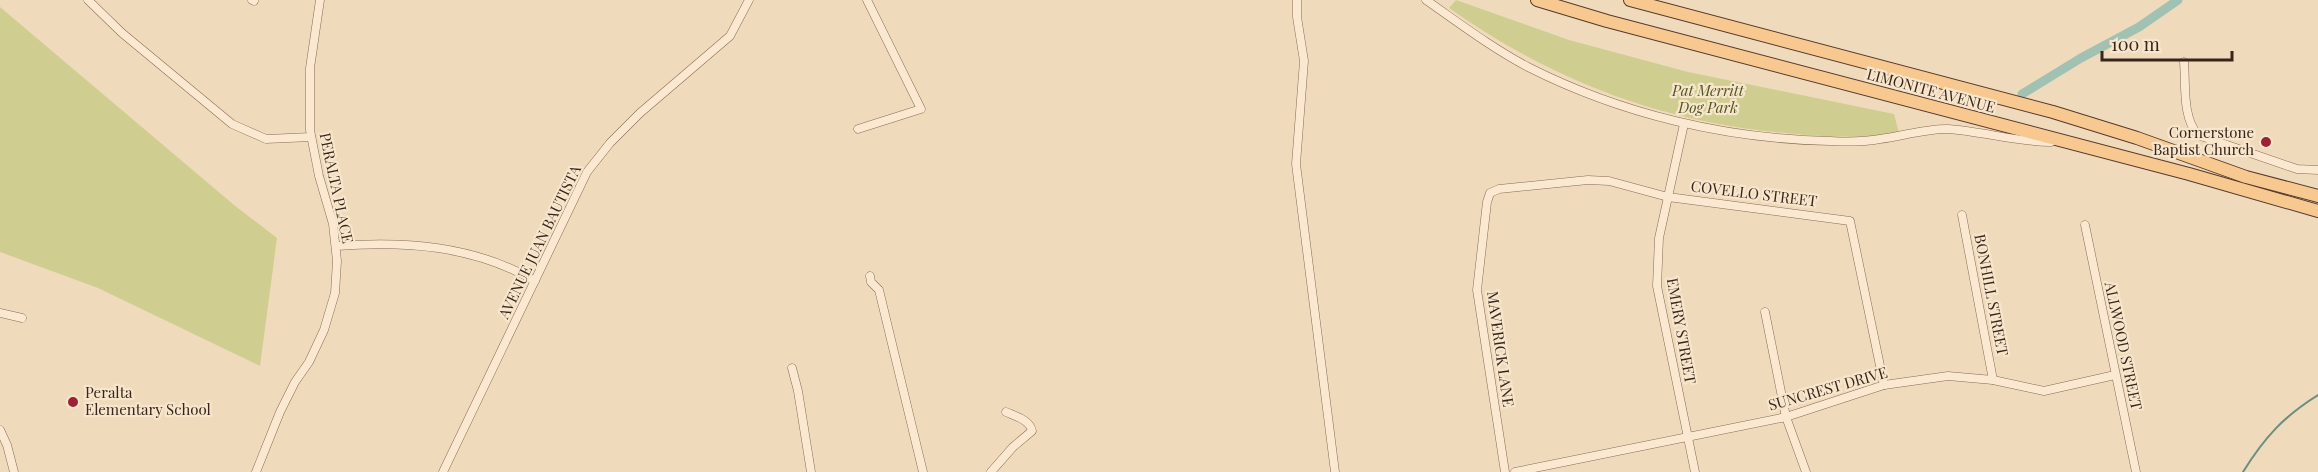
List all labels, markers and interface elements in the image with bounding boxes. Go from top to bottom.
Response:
scale bar [2102,24,2232,62]
text: 100 m [2111,32,2160,56]
street label: LIMONITE AVENUE [1865,63,1998,117]
park label: Pat Merritt Dog Park [1671,80,1745,117]
place label: Cornerstone Baptist Church [2153,122,2254,159]
street label: PERALTA PLACE [315,131,358,245]
marker: Cornerstone Baptist Church [2259,135,2273,149]
street label: AVENUE JUAN BAUTISTA [493,161,585,323]
street label: COVELLO STREET [1690,175,1818,211]
street label: BONHILL STREET [1970,232,2014,357]
street label: EMERY STREET [1663,276,1701,385]
street label: ALLWOOD STREET [2100,279,2147,412]
street label: MAVERICK LANE [1483,290,1519,408]
street label: SUNCREST DRIVE [1766,361,1890,415]
place label: Peralta Elementary School [85,382,211,419]
marker: Peralta Elementary School [66,395,80,409]

